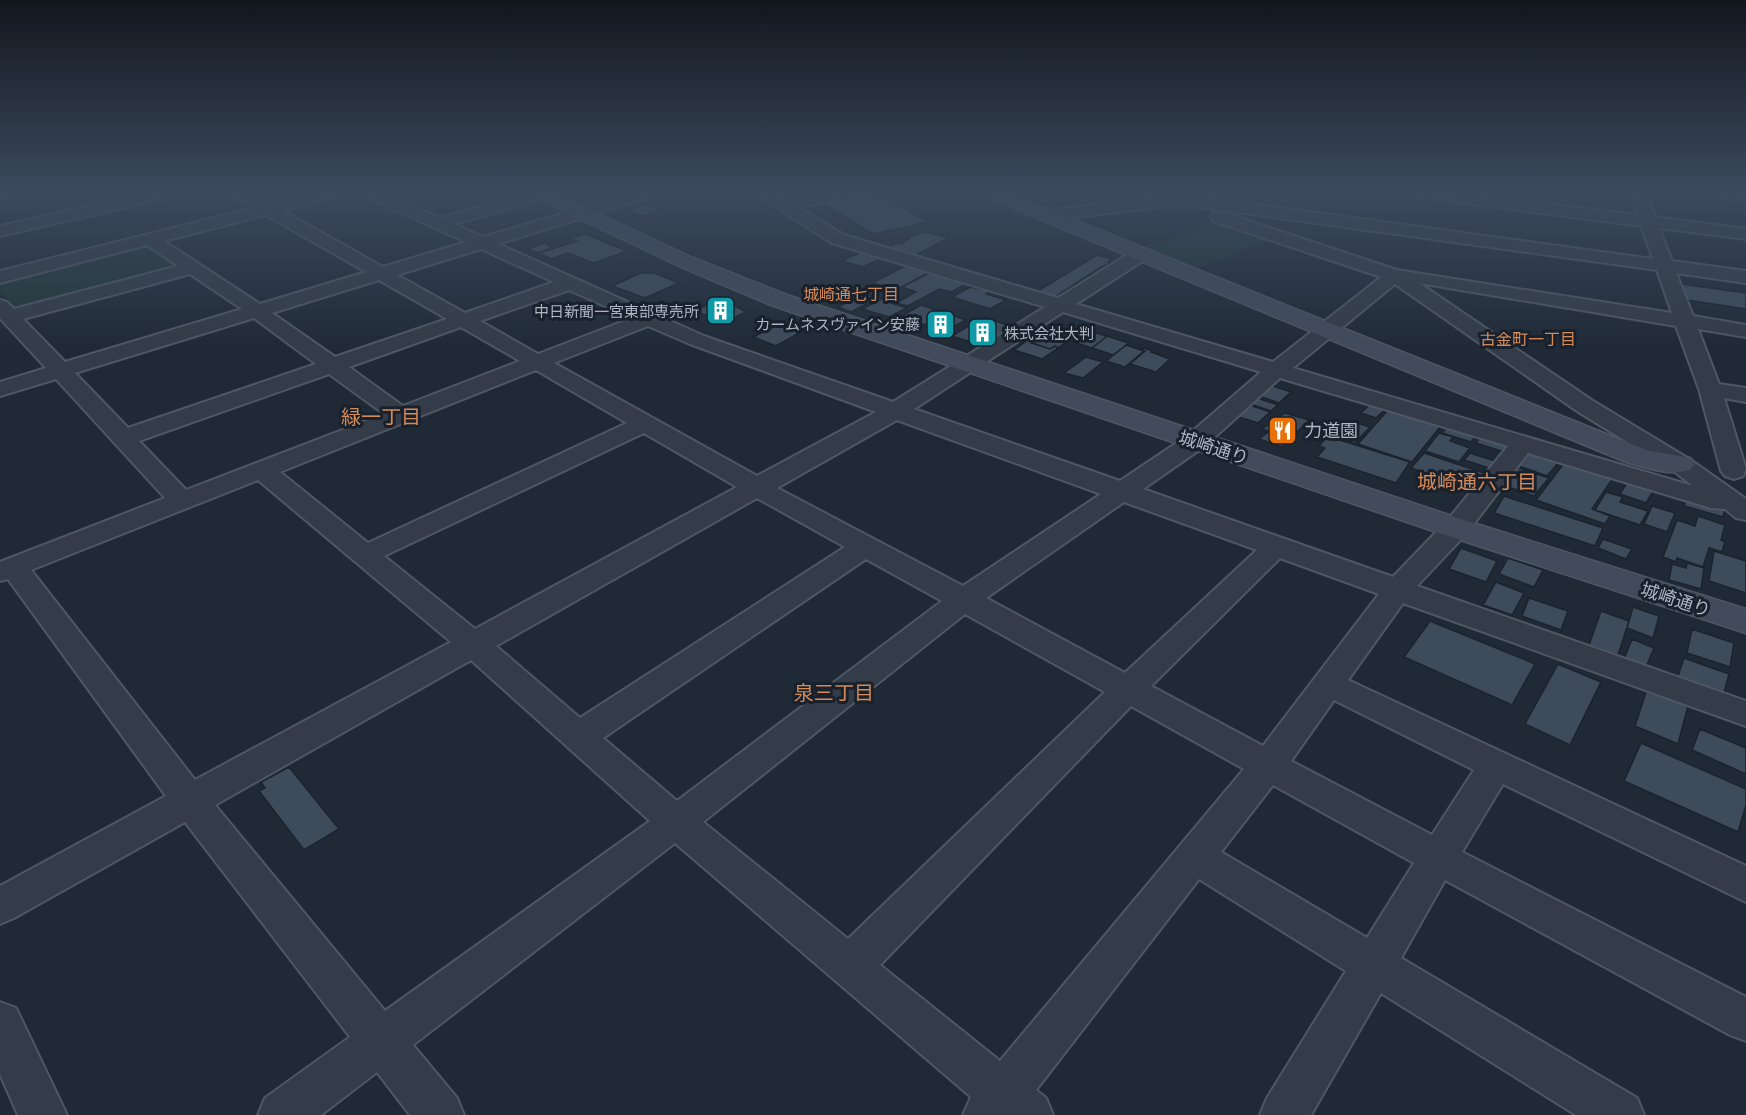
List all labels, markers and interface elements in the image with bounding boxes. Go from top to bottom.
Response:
district label: 城崎通七丁目 [803,284,899,303]
building icon: 中日新聞一宮東部専売所 [704,295,736,327]
place label: 中日新聞一宮東部専売所 [534,302,699,320]
building icon: カームネスヴァイン安藤 [925,308,957,340]
place label: カームネスヴァイン安藤 [755,315,920,333]
building icon: 株式会社大判 [967,317,999,349]
place label: 株式会社大判 [1004,324,1094,342]
district label: 古金町一丁目 [1480,329,1576,348]
district label: 緑一丁目 [341,404,421,428]
restaurant icon: 力道園 [1267,414,1299,446]
place label: 力道園 [1304,419,1358,441]
street label: 城崎通り [1176,425,1252,469]
district label: 城崎通六丁目 [1417,469,1537,493]
street label: 城崎通り [1638,577,1714,621]
district label: 泉三丁目 [794,680,874,704]

